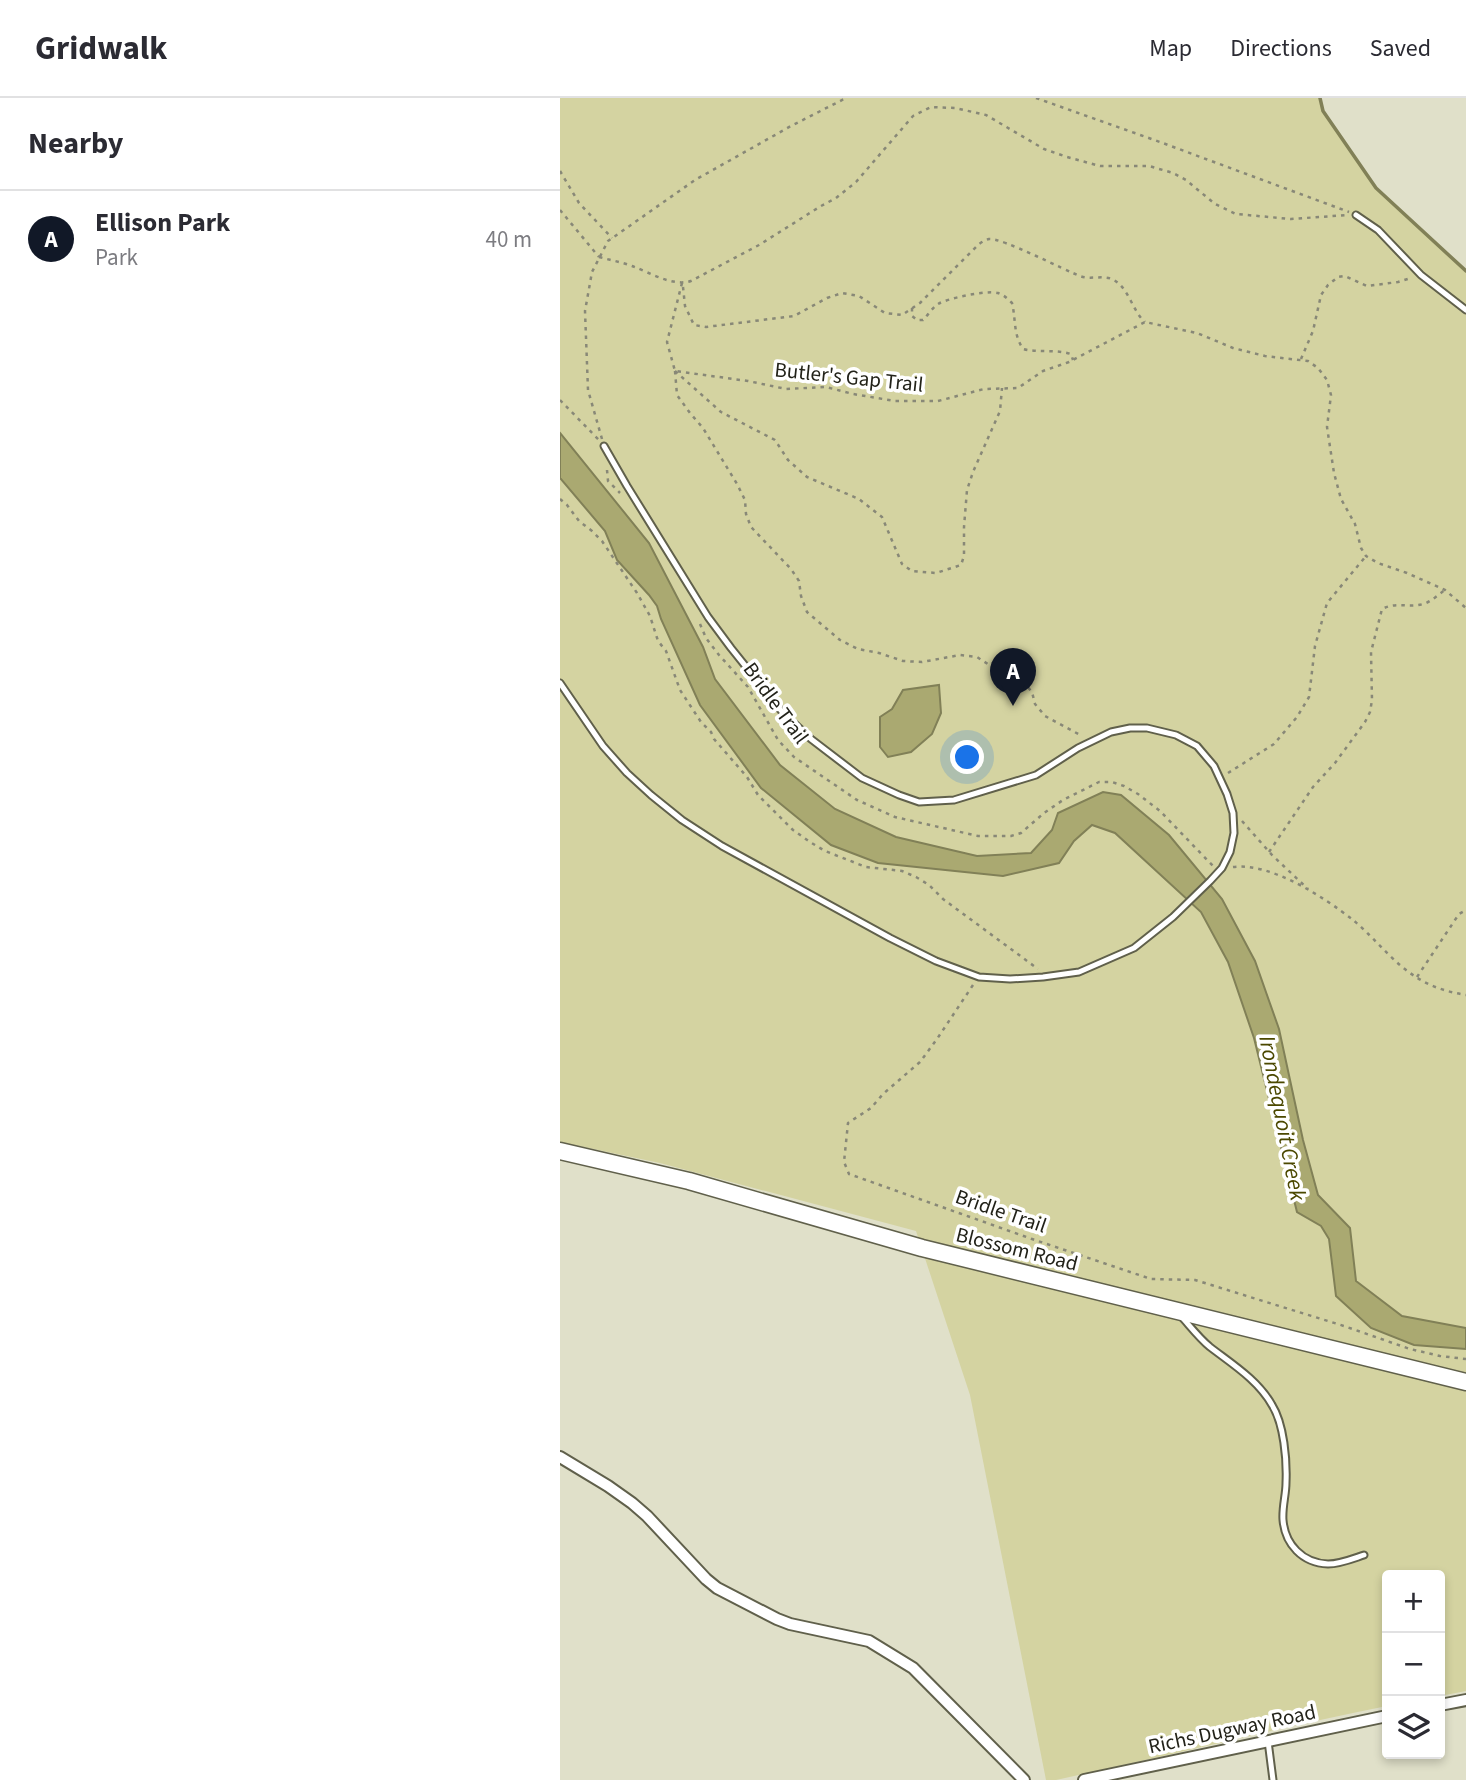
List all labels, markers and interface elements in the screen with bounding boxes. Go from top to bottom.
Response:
text: Gridwalk [35,25,167,72]
text: Map [1149,31,1192,66]
text: Directions [1230,31,1332,66]
text: Saved [1370,31,1431,66]
text: Nearby [28,122,123,165]
text: Ellison Park [95,204,230,241]
text: A [44,223,58,256]
text: 40 m [485,223,532,256]
text: Park [95,241,138,274]
street label: Butler's Gap Trail [773,354,925,400]
pin: A [990,648,1036,706]
street label: Bridle Trail [736,656,816,750]
your location [950,740,984,774]
water label: Irondequoit Creek [1250,1033,1315,1204]
street label: Bridle Trail [951,1181,1051,1241]
street label: Blossom Road [953,1219,1081,1279]
map controls [1382,1570,1445,1759]
button: + [1382,1570,1445,1633]
button: − [1382,1633,1445,1696]
button: layers [1382,1696,1445,1759]
street label: Richs Dugway Road [1145,1697,1319,1761]

